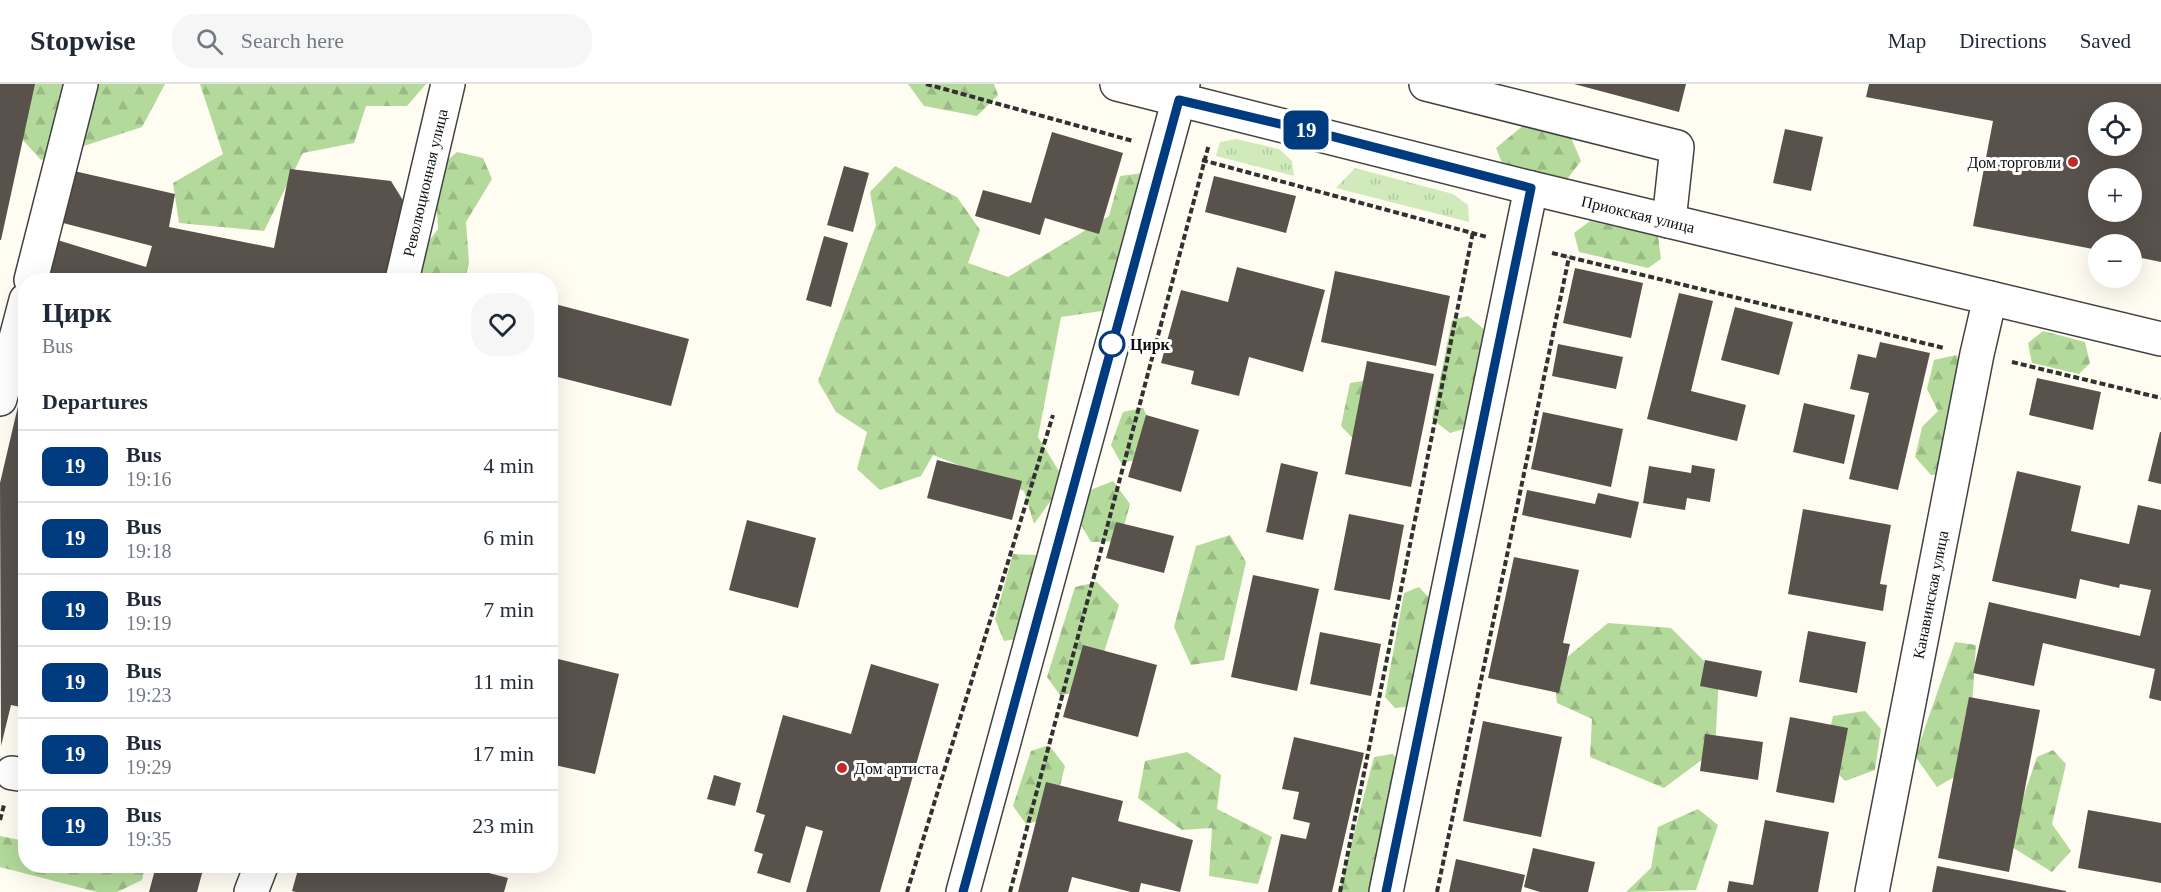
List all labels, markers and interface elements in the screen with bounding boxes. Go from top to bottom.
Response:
search box [172,14,592,68]
text: Stopwise [30,25,136,56]
icon: search [193,25,226,58]
text: Search here [241,28,344,53]
text: Map [1888,29,1926,53]
text: Directions [1959,29,2047,53]
text: Saved [2080,29,2131,53]
map controls [2088,102,2142,288]
button: locate [2088,102,2142,156]
street label: Революционная улица [400,107,451,258]
line badge: 19 [1279,110,1333,150]
text: 19 [1296,118,1317,142]
place label: Дом торговли [1967,154,2061,172]
marker: Дом торговли [2066,155,2080,169]
button: + [2088,168,2142,222]
street label: Приокская улица [1580,192,1696,236]
button: − [2088,234,2142,288]
button: heart [471,293,534,356]
text: Цирк [42,297,112,328]
marker: Цирк [1099,331,1125,357]
text: Bus [42,335,73,357]
place label: Цирк [1130,336,1171,354]
text: Departures [42,389,148,414]
text: Bus [126,442,161,467]
text: 4 min [483,453,534,478]
text: 19 [65,454,86,478]
text: 19:16 [126,468,172,490]
text: Bus [126,514,161,539]
text: 6 min [483,525,534,550]
text: 19 [65,526,86,550]
street label: Канавинская улица [1910,529,1951,660]
text: 19:18 [126,540,172,562]
text: Bus [126,586,161,611]
text: 7 min [483,597,534,622]
text: 19 [65,598,86,622]
text: 19:19 [126,612,172,634]
text: Bus [126,658,161,683]
text: 11 min [473,669,534,694]
text: 19 [65,670,86,694]
text: 19:23 [126,684,172,706]
text: Bus [126,730,161,755]
text: 17 min [472,741,534,766]
text: 19 [65,742,86,766]
text: 19:29 [126,756,172,778]
place label: Дом артиста [854,760,939,778]
marker: Дом артиста [835,761,849,775]
text: Bus [126,802,161,827]
text: 23 min [472,813,534,838]
text: 19 [65,814,86,838]
text: 19:35 [126,828,172,850]

